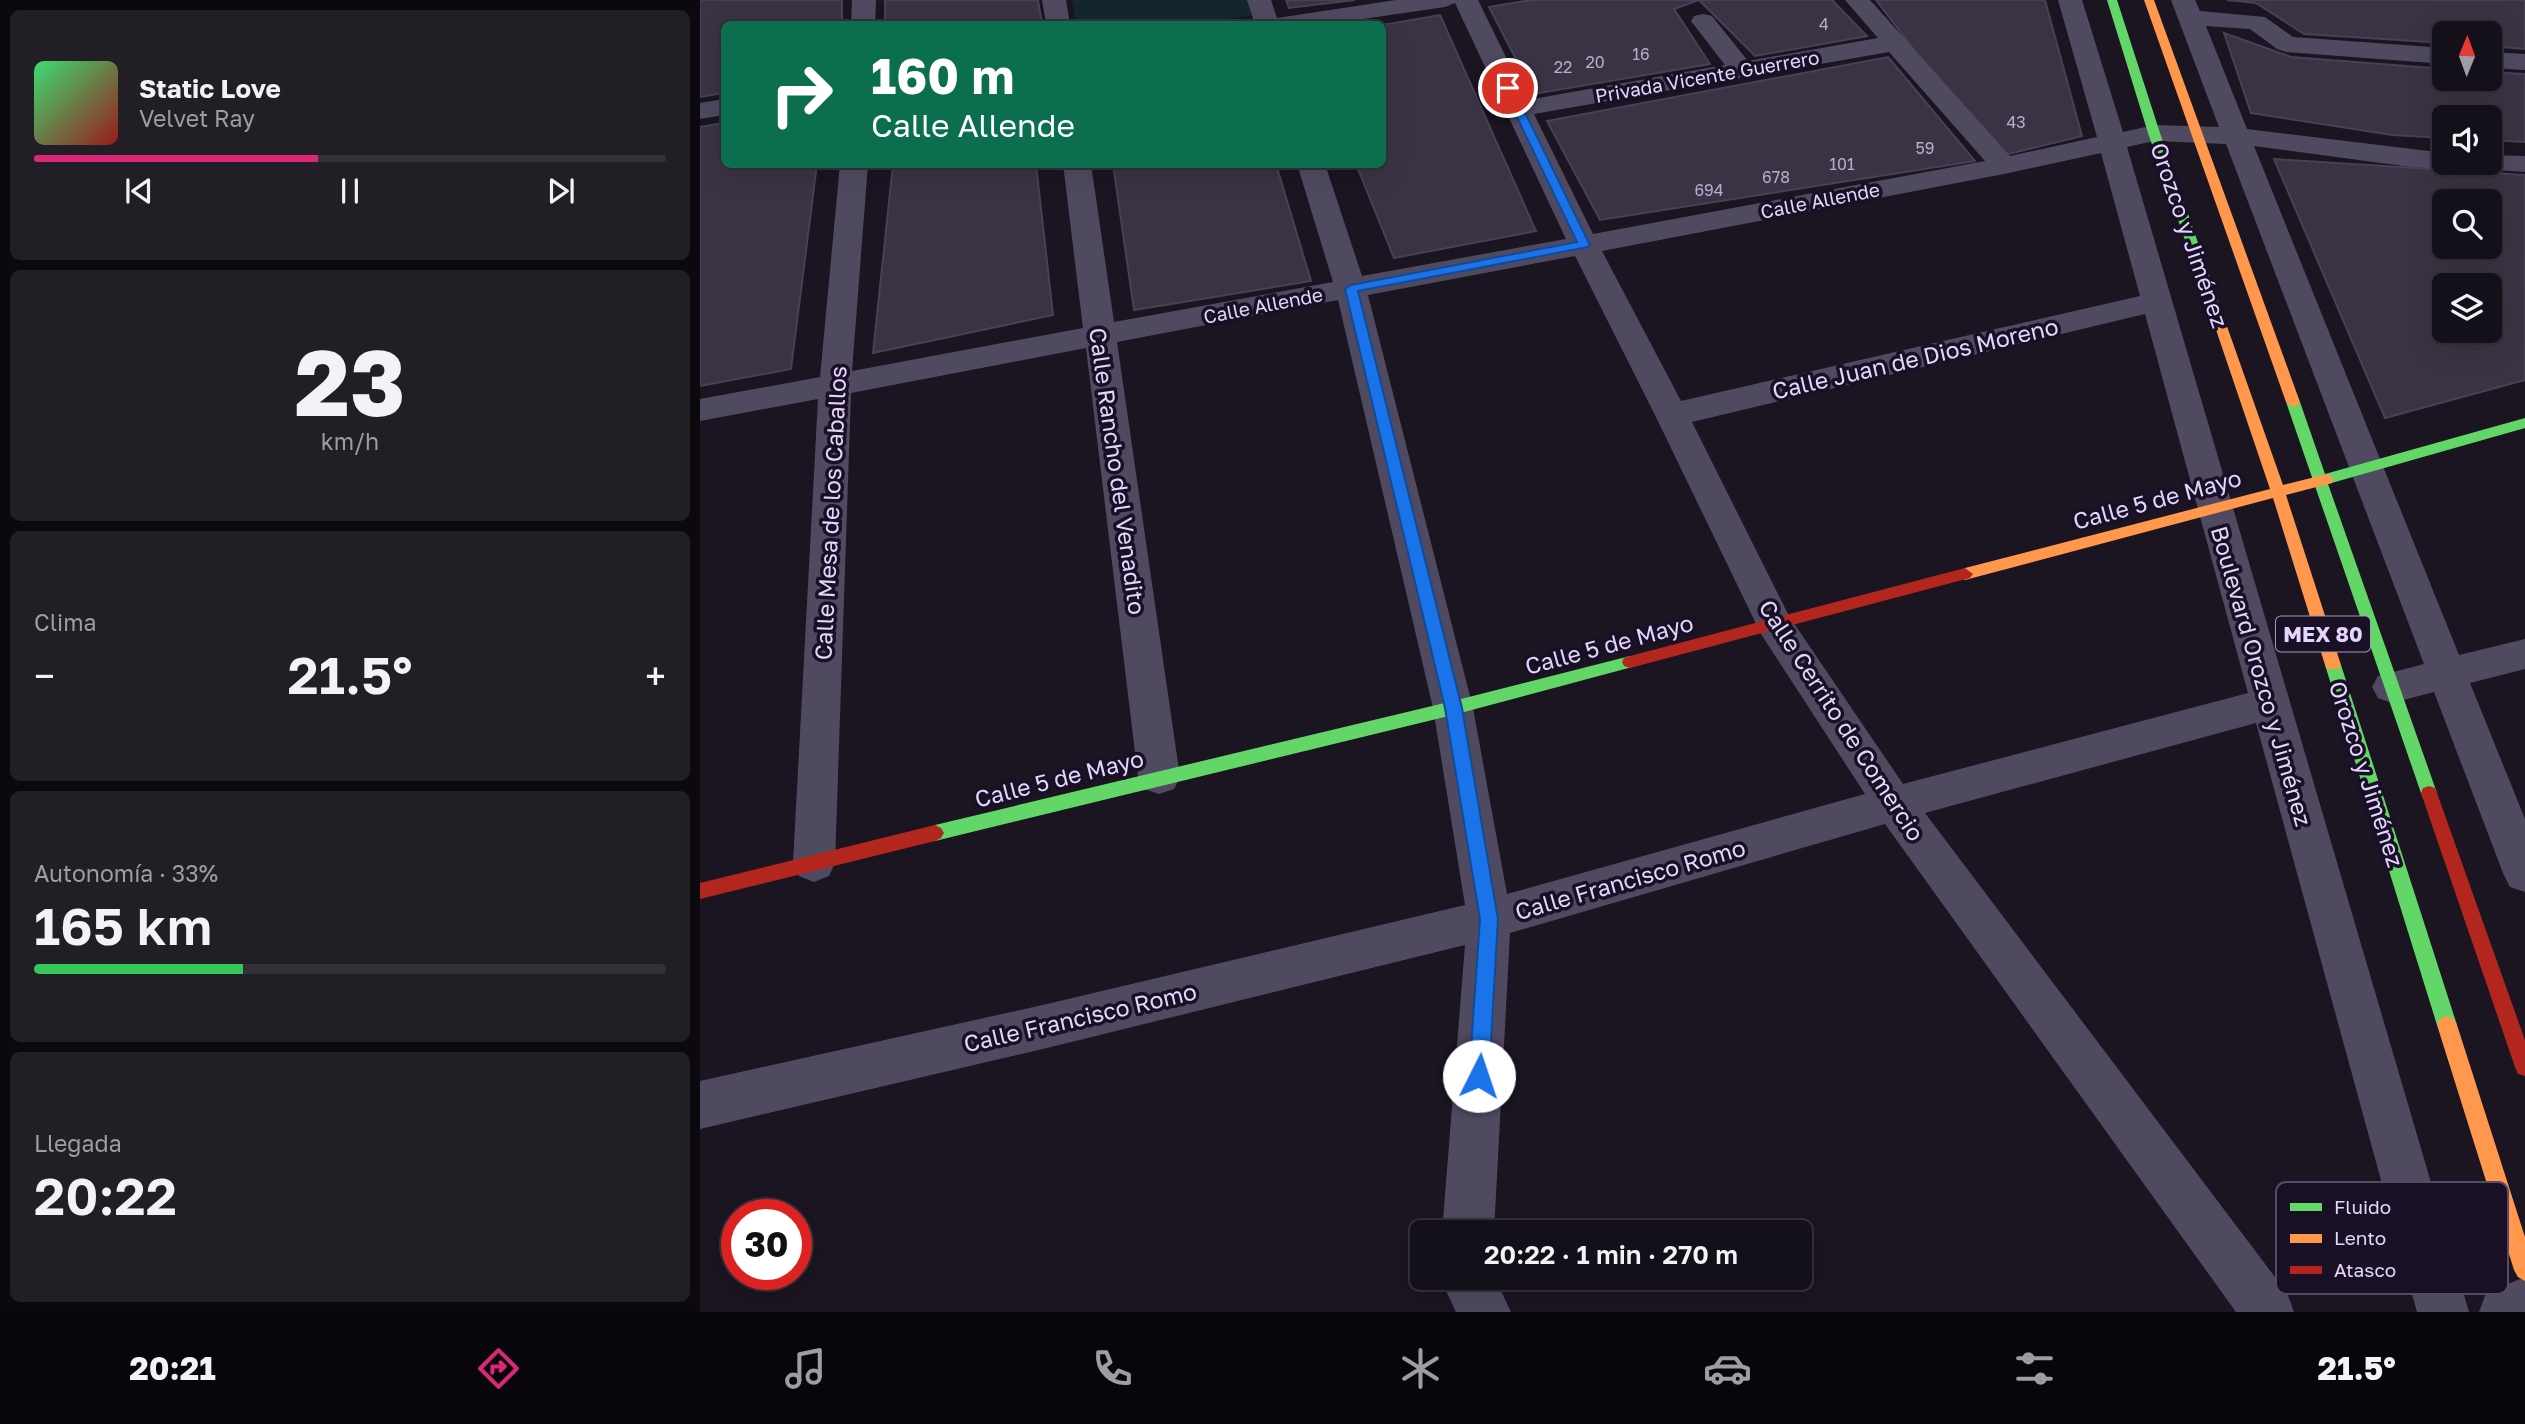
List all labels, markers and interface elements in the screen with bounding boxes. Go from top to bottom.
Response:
house number: 4 [1819,14,1829,34]
north arrow [2432,21,2502,91]
map controls [2432,21,2502,343]
house number: 16 [1632,44,1650,64]
street label: Privada Vicente Guerrero [1593,45,1821,107]
text: 160 m [871,46,1014,105]
icon: right [756,49,847,140]
house number: 20 [1585,52,1605,72]
house number: 22 [1554,57,1572,77]
pin [1478,58,1538,118]
icon: arrive [1489,69,1527,107]
text: Static Love [139,73,281,104]
text: Velvet Ray [139,104,255,132]
button: sound [2432,105,2502,175]
text: Calle Allende [871,106,1075,144]
house number: 43 [2006,112,2026,132]
house number: 59 [1916,138,1934,158]
street label: Orozco y Jiménez [2145,139,2235,331]
house number: 101 [1829,154,1855,174]
house number: 678 [1762,167,1790,187]
icon: previous [120,172,158,210]
icon: pause [331,172,369,210]
icon: next [542,172,580,210]
street label: Calle Allende [1758,177,1882,223]
house number: 694 [1694,180,1724,200]
button: search [2432,189,2502,259]
button: layers [2432,273,2502,343]
street label: Calle Allende [1201,282,1325,328]
street label: Calle Juan de Dios Moreno [1769,311,2061,405]
street label: Calle Rancho del Venadito [1084,326,1152,616]
text: 23 [294,327,406,436]
street label: Calle Mesa de los Caballos [808,365,852,661]
text: km/h [321,427,379,455]
street label: Calle 5 de Mayo [2070,463,2244,535]
street label: Boulevard Orozco y Jiménez [2206,523,2318,829]
street label: Calle Cerrito de Comercio [1754,594,1930,846]
text: Clima [34,608,97,636]
street label: Calle 5 de Mayo [1522,608,1696,680]
road number: MEX 80 [2276,616,2370,652]
text: 21.5° [288,643,412,705]
text: − [34,653,55,698]
text: + [645,653,666,698]
street label: Orozco y Jiménez [2324,677,2410,871]
street label: Calle 5 de Mayo [972,743,1146,813]
street label: Calle Francisco Romo [1512,833,1748,925]
text: Autonomía · 33% [34,859,218,887]
text: 165 km [34,894,212,956]
street label: Calle Francisco Romo [961,977,1199,1057]
position arrow [1442,1039,1516,1113]
text: Llegada [34,1129,122,1157]
text: 20:22 [34,1164,177,1226]
legend [2276,1182,2508,1294]
text: Fluido [2334,1195,2391,1218]
speed limit sign: 30 [721,1199,812,1290]
text: Lento [2334,1226,2386,1249]
text: 20:22 · 1 min · 270 m [1484,1239,1738,1270]
text: Atasco [2334,1258,2396,1281]
icon: directions [474,1344,523,1393]
icon: music [781,1344,830,1393]
icon: phone [1088,1344,1137,1393]
icon: climate [1396,1344,1445,1393]
icon: car [1703,1344,1752,1393]
icon: filters [2010,1344,2059,1393]
text: 20:21 [129,1349,216,1387]
text: 21.5° [2318,1349,2396,1387]

